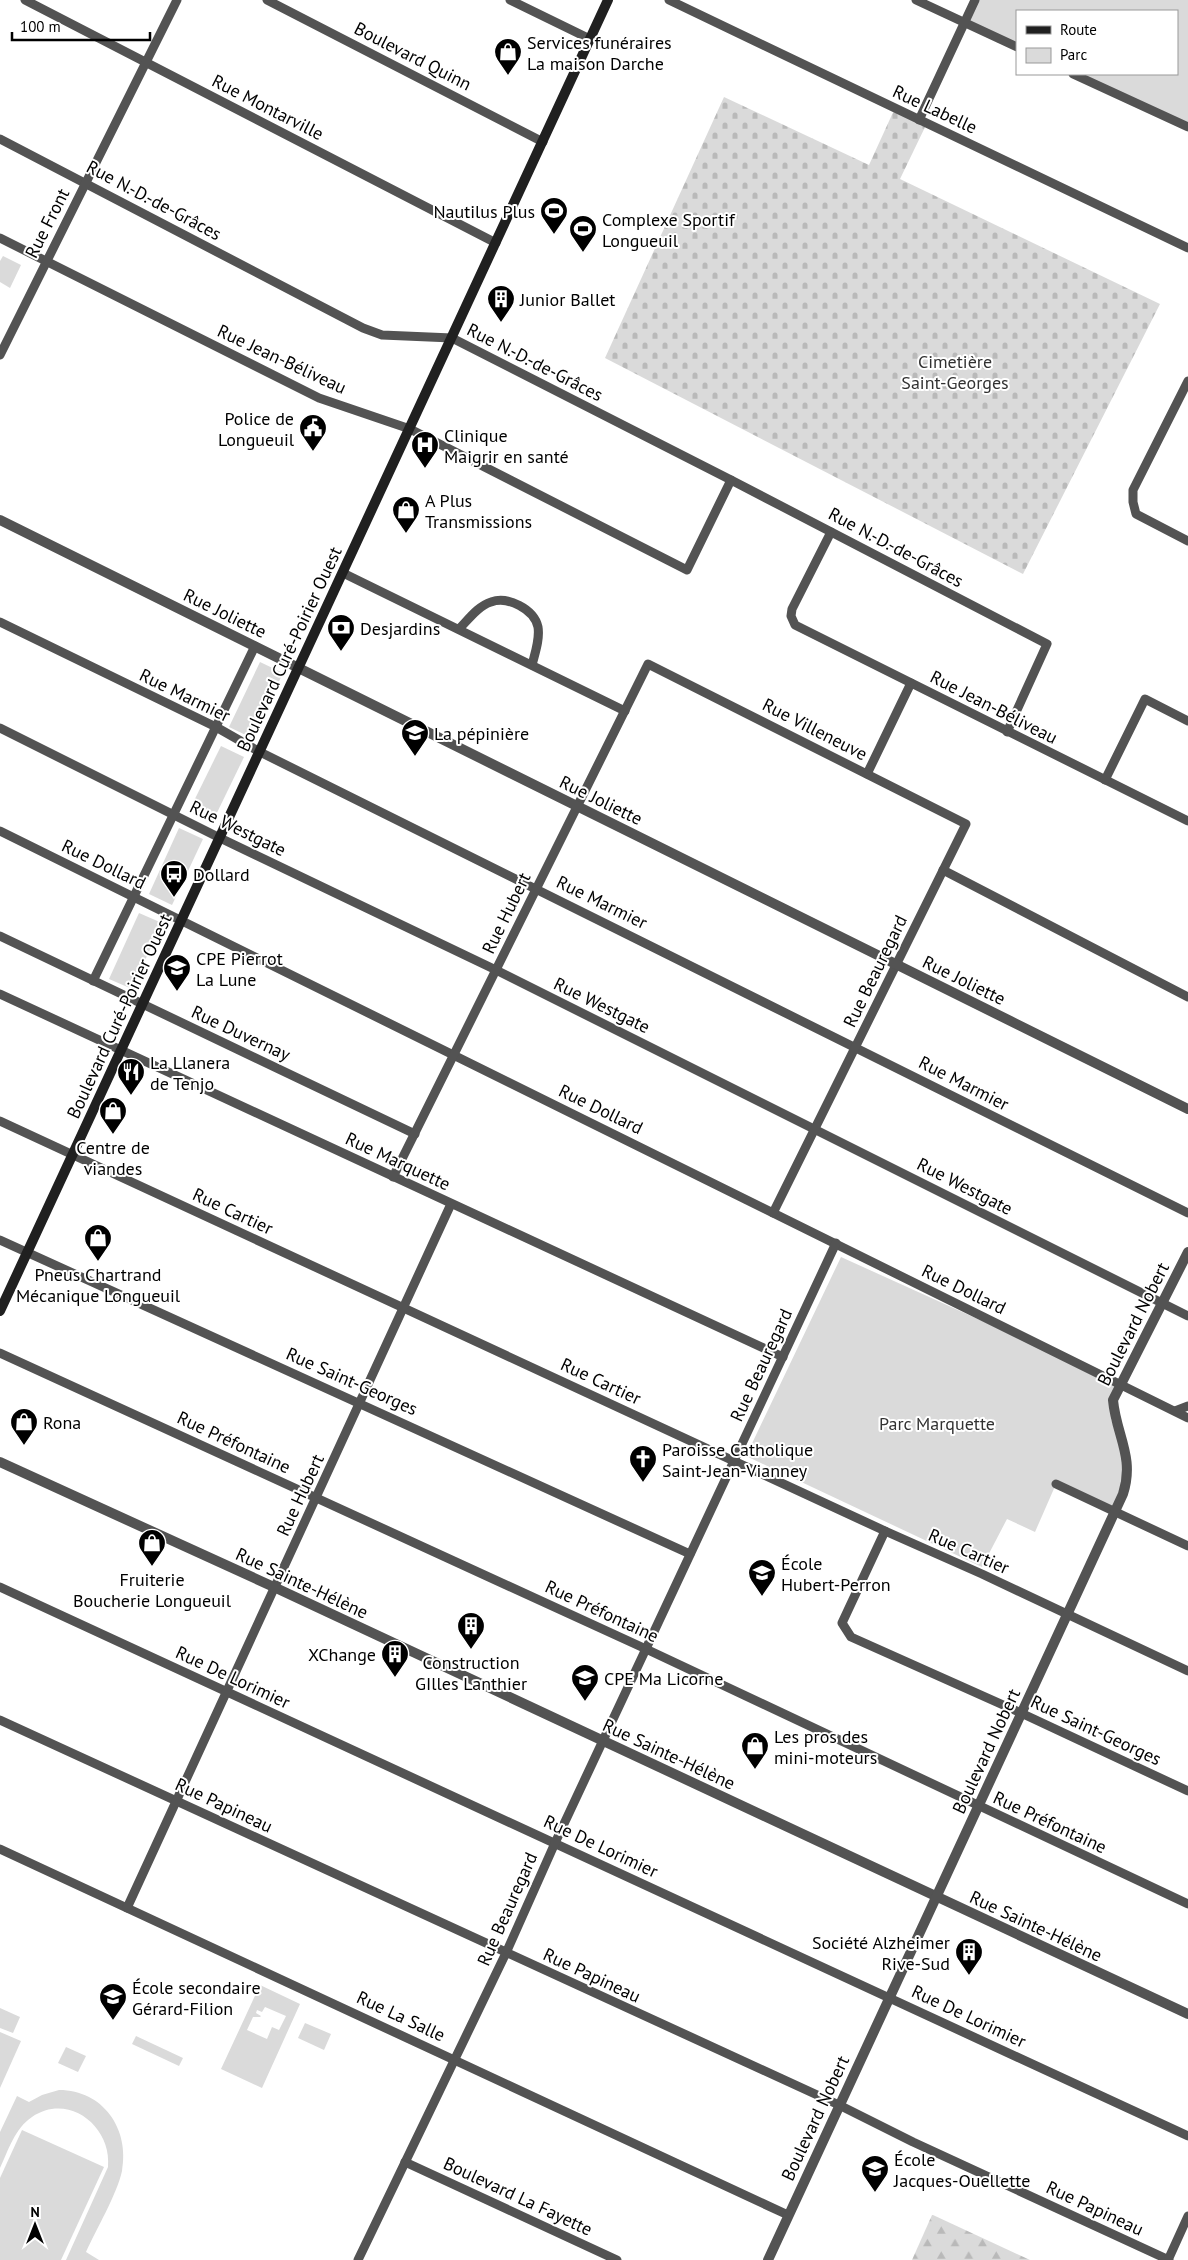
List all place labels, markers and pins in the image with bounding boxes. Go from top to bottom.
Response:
place label: Services funéraires La maison Darche [527,31,672,75]
shop icon: Services funéraires La maison Darche [493,37,523,76]
sports icon: Nautilus Plus [539,196,569,235]
place label: Nautilus Plus [433,200,535,223]
place label: Complexe Sportif Longueuil [602,208,736,252]
sports icon: Complexe Sportif Longueuil [568,214,598,253]
building icon: Junior Ballet [486,284,516,323]
place label: Junior Ballet [519,288,615,311]
place label: Police de Longueuil [218,407,295,451]
public building icon: Police de Longueuil [298,413,328,452]
place label: Clinique Maigrir en santé [444,424,569,468]
hospital icon: Clinique Maigrir en santé [410,430,440,469]
place label: A Plus Transmissions [425,489,532,533]
shop icon: A Plus Transmissions [391,495,421,534]
bank icon: Desjardins [326,613,356,652]
place label: Desjardins [360,617,440,640]
school or university icon: La pépinière [400,718,430,757]
place label: La pépinière [434,722,529,745]
bus stop icon: Dollard [159,859,189,898]
place label: Dollard [193,863,250,886]
place label: CPE Pierrot La Lune [196,947,283,991]
school or university icon: CPE Pierrot La Lune [162,953,192,992]
place label: La Llanera de Tenjo [150,1051,230,1095]
restaurant icon: La Llanera de Tenjo [116,1057,146,1096]
shop icon: Centre de viandes [98,1096,128,1135]
place label: Centre de viandes [76,1136,150,1180]
shop icon: Pneus Chartrand Mécanique Longueuil [83,1223,113,1262]
place label: Pneus Chartrand Mécanique Longueuil [16,1263,181,1307]
shop icon: Rona [9,1407,39,1446]
place label: Rona [43,1411,81,1434]
place label: Paroisse Catholique Saint-Jean-Vianney [662,1438,813,1482]
church icon: Paroisse Catholique Saint-Jean-Vianney [628,1444,658,1483]
shop icon: Fruiterie Boucherie Longueuil [137,1528,167,1567]
place label: École Hubert-Perron [781,1552,891,1596]
school or university icon: École Hubert-Perron [747,1558,777,1597]
place label: Fruiterie Boucherie Longueuil [73,1568,232,1612]
building icon: Construction GIlles Lanthier [456,1611,486,1650]
building icon: XChange [380,1639,410,1678]
place label: XChange [308,1643,376,1666]
place label: Construction GIlles Lanthier [415,1651,527,1695]
school or university icon: CPE Ma Licorne [570,1663,600,1702]
place label: CPE Ma Licorne [604,1667,723,1690]
place label: Les pros des mini-moteurs [774,1725,877,1769]
shop icon: Les pros des mini-moteurs [740,1731,770,1770]
place label: Société Alzheimer Rive-Sud [812,1931,950,1975]
building icon: Société Alzheimer Rive-Sud [954,1937,984,1976]
place label: École secondaire Gérard-Filion [132,1976,261,2020]
school or university icon: École secondaire Gérard-Filion [98,1982,128,2021]
place label: École Jacques-Ouellette [893,2148,1030,2192]
school or university icon: École Jacques-Ouellette [860,2154,890,2193]

